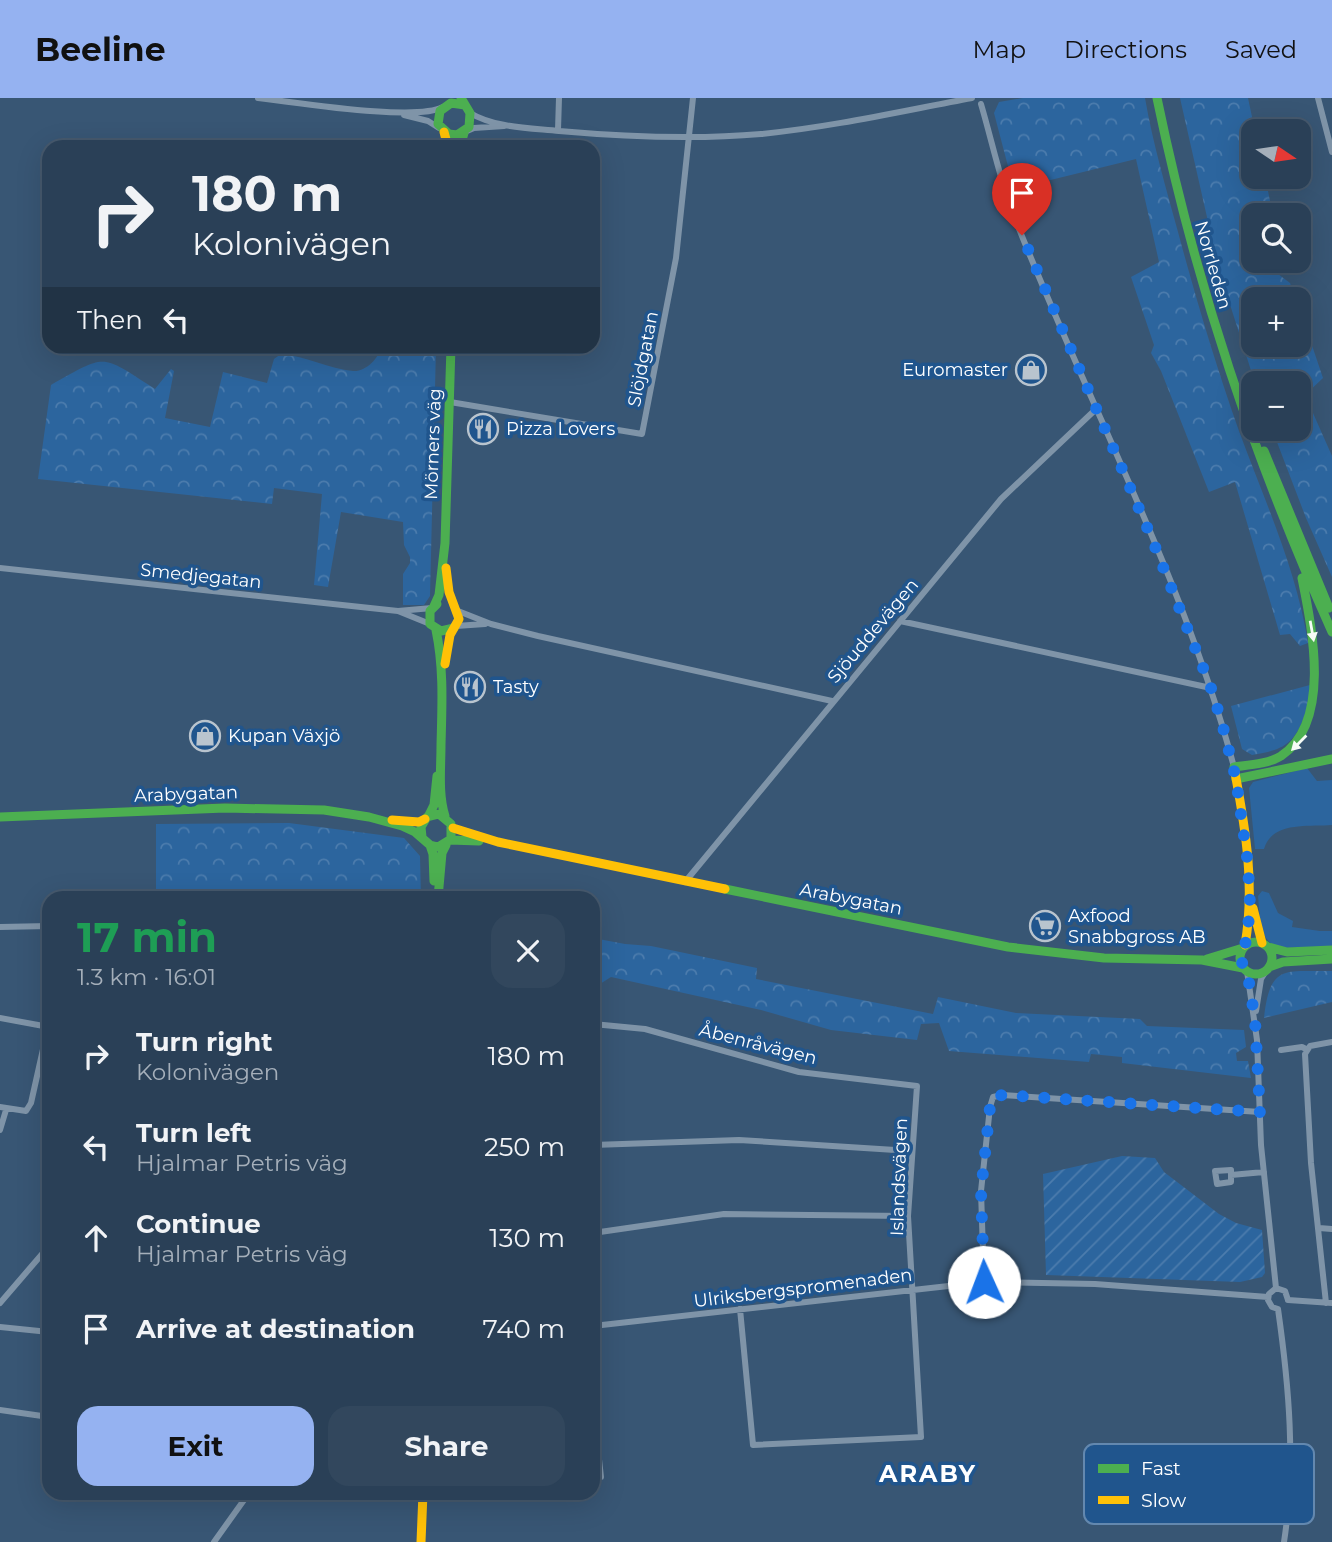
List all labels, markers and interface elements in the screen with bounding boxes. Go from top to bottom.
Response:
text: Beeline [35,29,166,69]
text: Map [973,35,1026,64]
text: Directions [1064,35,1187,64]
text: Saved [1225,35,1297,64]
north arrow [1241,119,1311,189]
map controls [1241,119,1311,441]
pin [992,163,1052,235]
text: 180 m [192,164,342,223]
icon: right [77,168,168,259]
icon: arrive [1003,174,1041,212]
button: search [1241,203,1311,273]
street label: Norrleden [1190,218,1236,312]
text: Kolonivägen [192,224,391,263]
button: + [1241,287,1311,357]
icon: left [157,301,195,339]
text: Then [77,304,143,336]
street label: Slöjdgatan [623,309,663,409]
shop icon: Euromaster [1014,353,1048,387]
place label: Euromaster [902,359,1008,381]
button: − [1241,371,1311,441]
street label: Mörners väg [420,388,446,500]
restaurant icon: Pizza Lovers [466,412,500,446]
place label: Pizza Lovers [506,418,616,440]
street label: Smedjegatan [139,559,263,593]
street label: Sjöuddevägen [823,574,923,688]
one-way arrow [1307,620,1318,642]
restaurant icon: Tasty [453,670,487,704]
place label: Tasty [493,676,539,698]
shop icon: Kupan Växjö [188,719,222,753]
place label: Kupan Växjö [228,725,340,747]
one-way arrow [1291,734,1308,750]
street label: Arabygatan [134,781,238,807]
street label: Arabygatan [798,878,904,920]
place label: Axfood Snabbgross AB [1068,905,1206,948]
supermarket icon: Axfood Snabbgross AB [1028,909,1062,943]
text: 17 min [77,911,217,963]
button: close [491,914,565,988]
text: 1.3 km · 16:01 [77,963,216,991]
street label: Åbenråvägen [697,1018,819,1069]
text: Turn right [136,1026,272,1058]
icon: right [77,1037,115,1075]
text: 180 m [487,1040,565,1072]
text: Kolonivägen [136,1058,279,1086]
text: Turn left [136,1117,252,1149]
street label: Islandsvägen [886,1118,912,1236]
icon: left [77,1128,115,1166]
text: 250 m [484,1131,565,1163]
text: Hjalmar Petris väg [136,1149,348,1177]
text: Continue [136,1208,261,1240]
icon: ahead [77,1219,115,1257]
text: 130 m [489,1222,565,1254]
text: Hjalmar Petris väg [136,1240,348,1268]
position arrow [947,1245,1021,1319]
street label: Ulriksbergspromenaden [693,1264,913,1312]
icon: arrive [77,1310,115,1348]
text: Arrive at destination [136,1313,415,1345]
text: 740 m [483,1313,565,1345]
button: Exit [77,1406,314,1486]
button: Share [328,1406,565,1486]
legend [1084,1444,1314,1524]
text: Fast [1141,1457,1181,1480]
district label: ARABY [878,1459,977,1488]
text: Slow [1141,1489,1186,1512]

